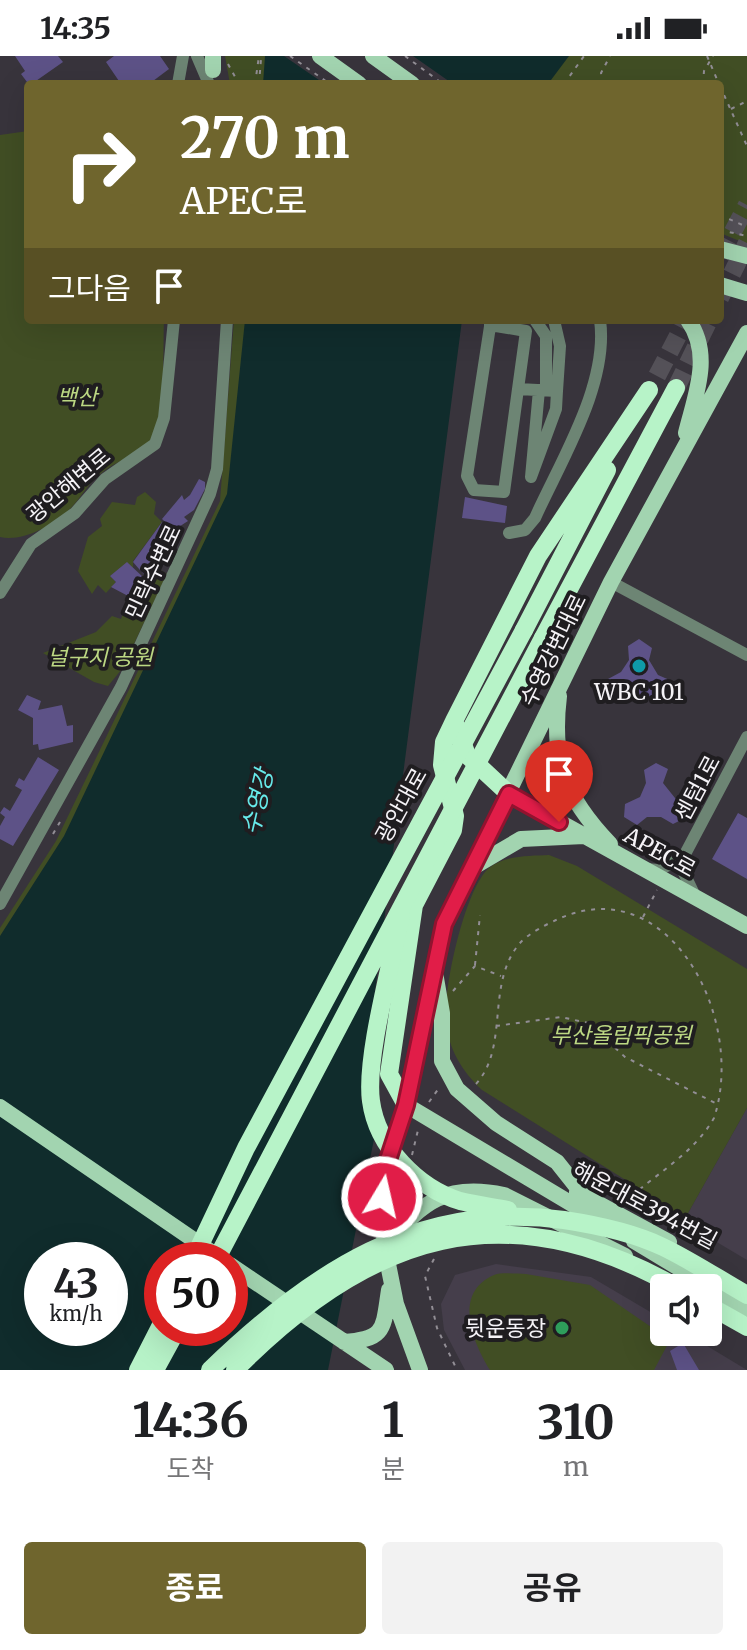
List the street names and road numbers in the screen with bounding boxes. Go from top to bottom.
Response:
street label: 광안해변로 [20,442,116,528]
street label: 민락수변로 [119,520,187,624]
street label: 수영강변대로 [514,589,592,711]
street label: 센텀1로 [668,750,726,826]
street label: 광안대로 [369,763,433,847]
street label: APEC로 [618,820,701,883]
street label: 해운대로394번길 [568,1155,722,1255]

